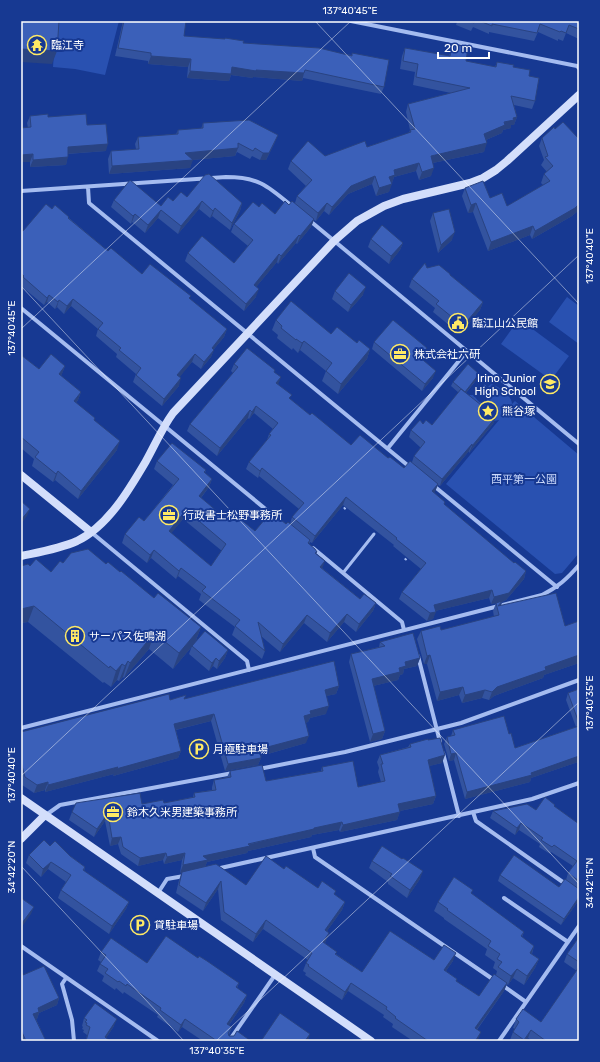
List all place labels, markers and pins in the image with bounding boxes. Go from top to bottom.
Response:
temple icon: 臨江寺 [26,34,48,56]
place label: 臨江寺 [51,39,84,52]
public building icon: 臨江山公民館 [447,312,469,334]
place label: 臨江山公民館 [472,317,538,330]
office icon: 株式会社六研 [389,343,411,365]
place label: 株式会社六研 [414,348,480,361]
place label: Irino Junior High School [475,372,537,398]
school or university icon: Irino Junior High School [539,373,561,395]
place icon: 熊谷塚 [477,400,499,422]
place label: 熊谷塚 [502,405,535,418]
office icon: 行政書士松野事務所 [158,504,180,526]
place label: 行政書士松野事務所 [183,509,283,522]
building icon: サーパス佐鳴湖 [64,625,86,647]
place label: サーパス佐鳴湖 [89,630,166,643]
parking icon: 月極駐車場 [188,738,210,760]
place label: 月極駐車場 [213,743,268,756]
office icon: 鈴木久米男建築事務所 [102,801,124,823]
place label: 鈴木久米男建築事務所 [127,806,238,819]
parking icon: 貸駐車場 [129,914,151,936]
place label: 貸駐車場 [154,919,198,932]

